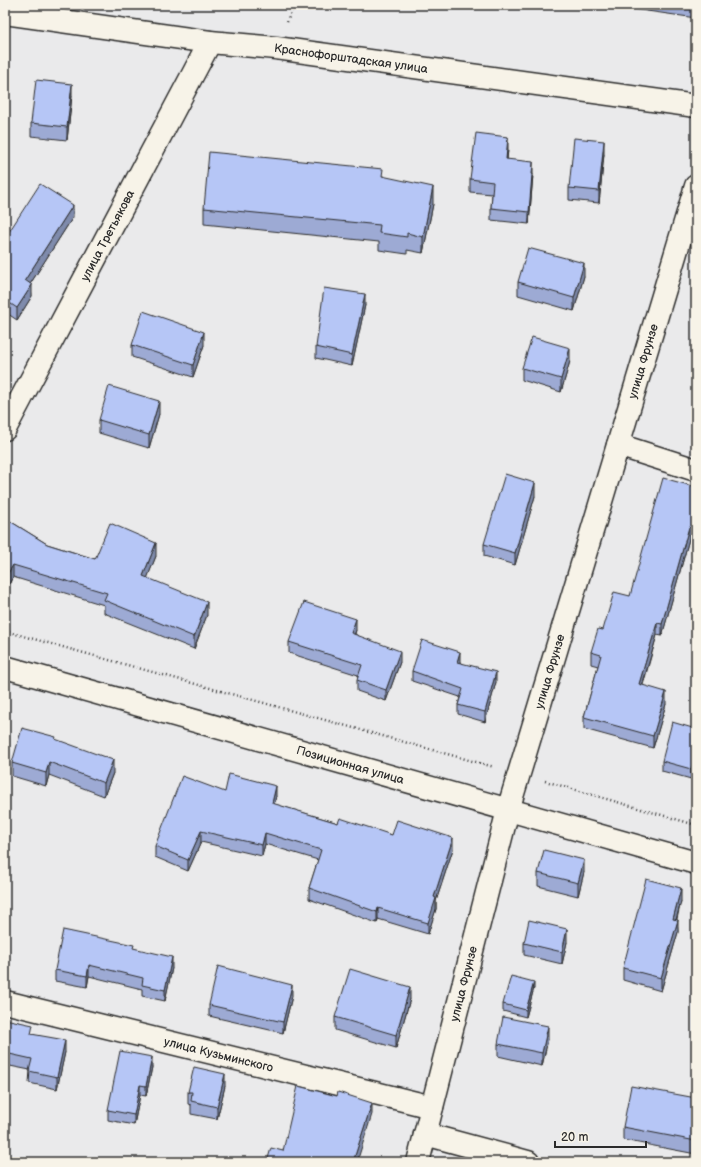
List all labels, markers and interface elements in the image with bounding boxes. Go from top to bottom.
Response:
street label: Краснофорштадская улица [273,40,429,76]
street label: улица Третьякова [77,187,138,284]
street label: улица Фрунзе [625,322,662,400]
street label: улица Фрунзе [531,632,568,711]
street label: Позиционная улица [295,743,406,787]
street label: улица Фрунзе [447,944,481,1023]
street label: улица Кузьминского [162,1034,275,1075]
scale bar [555,1123,646,1149]
text: 20 m [561,1130,588,1145]

